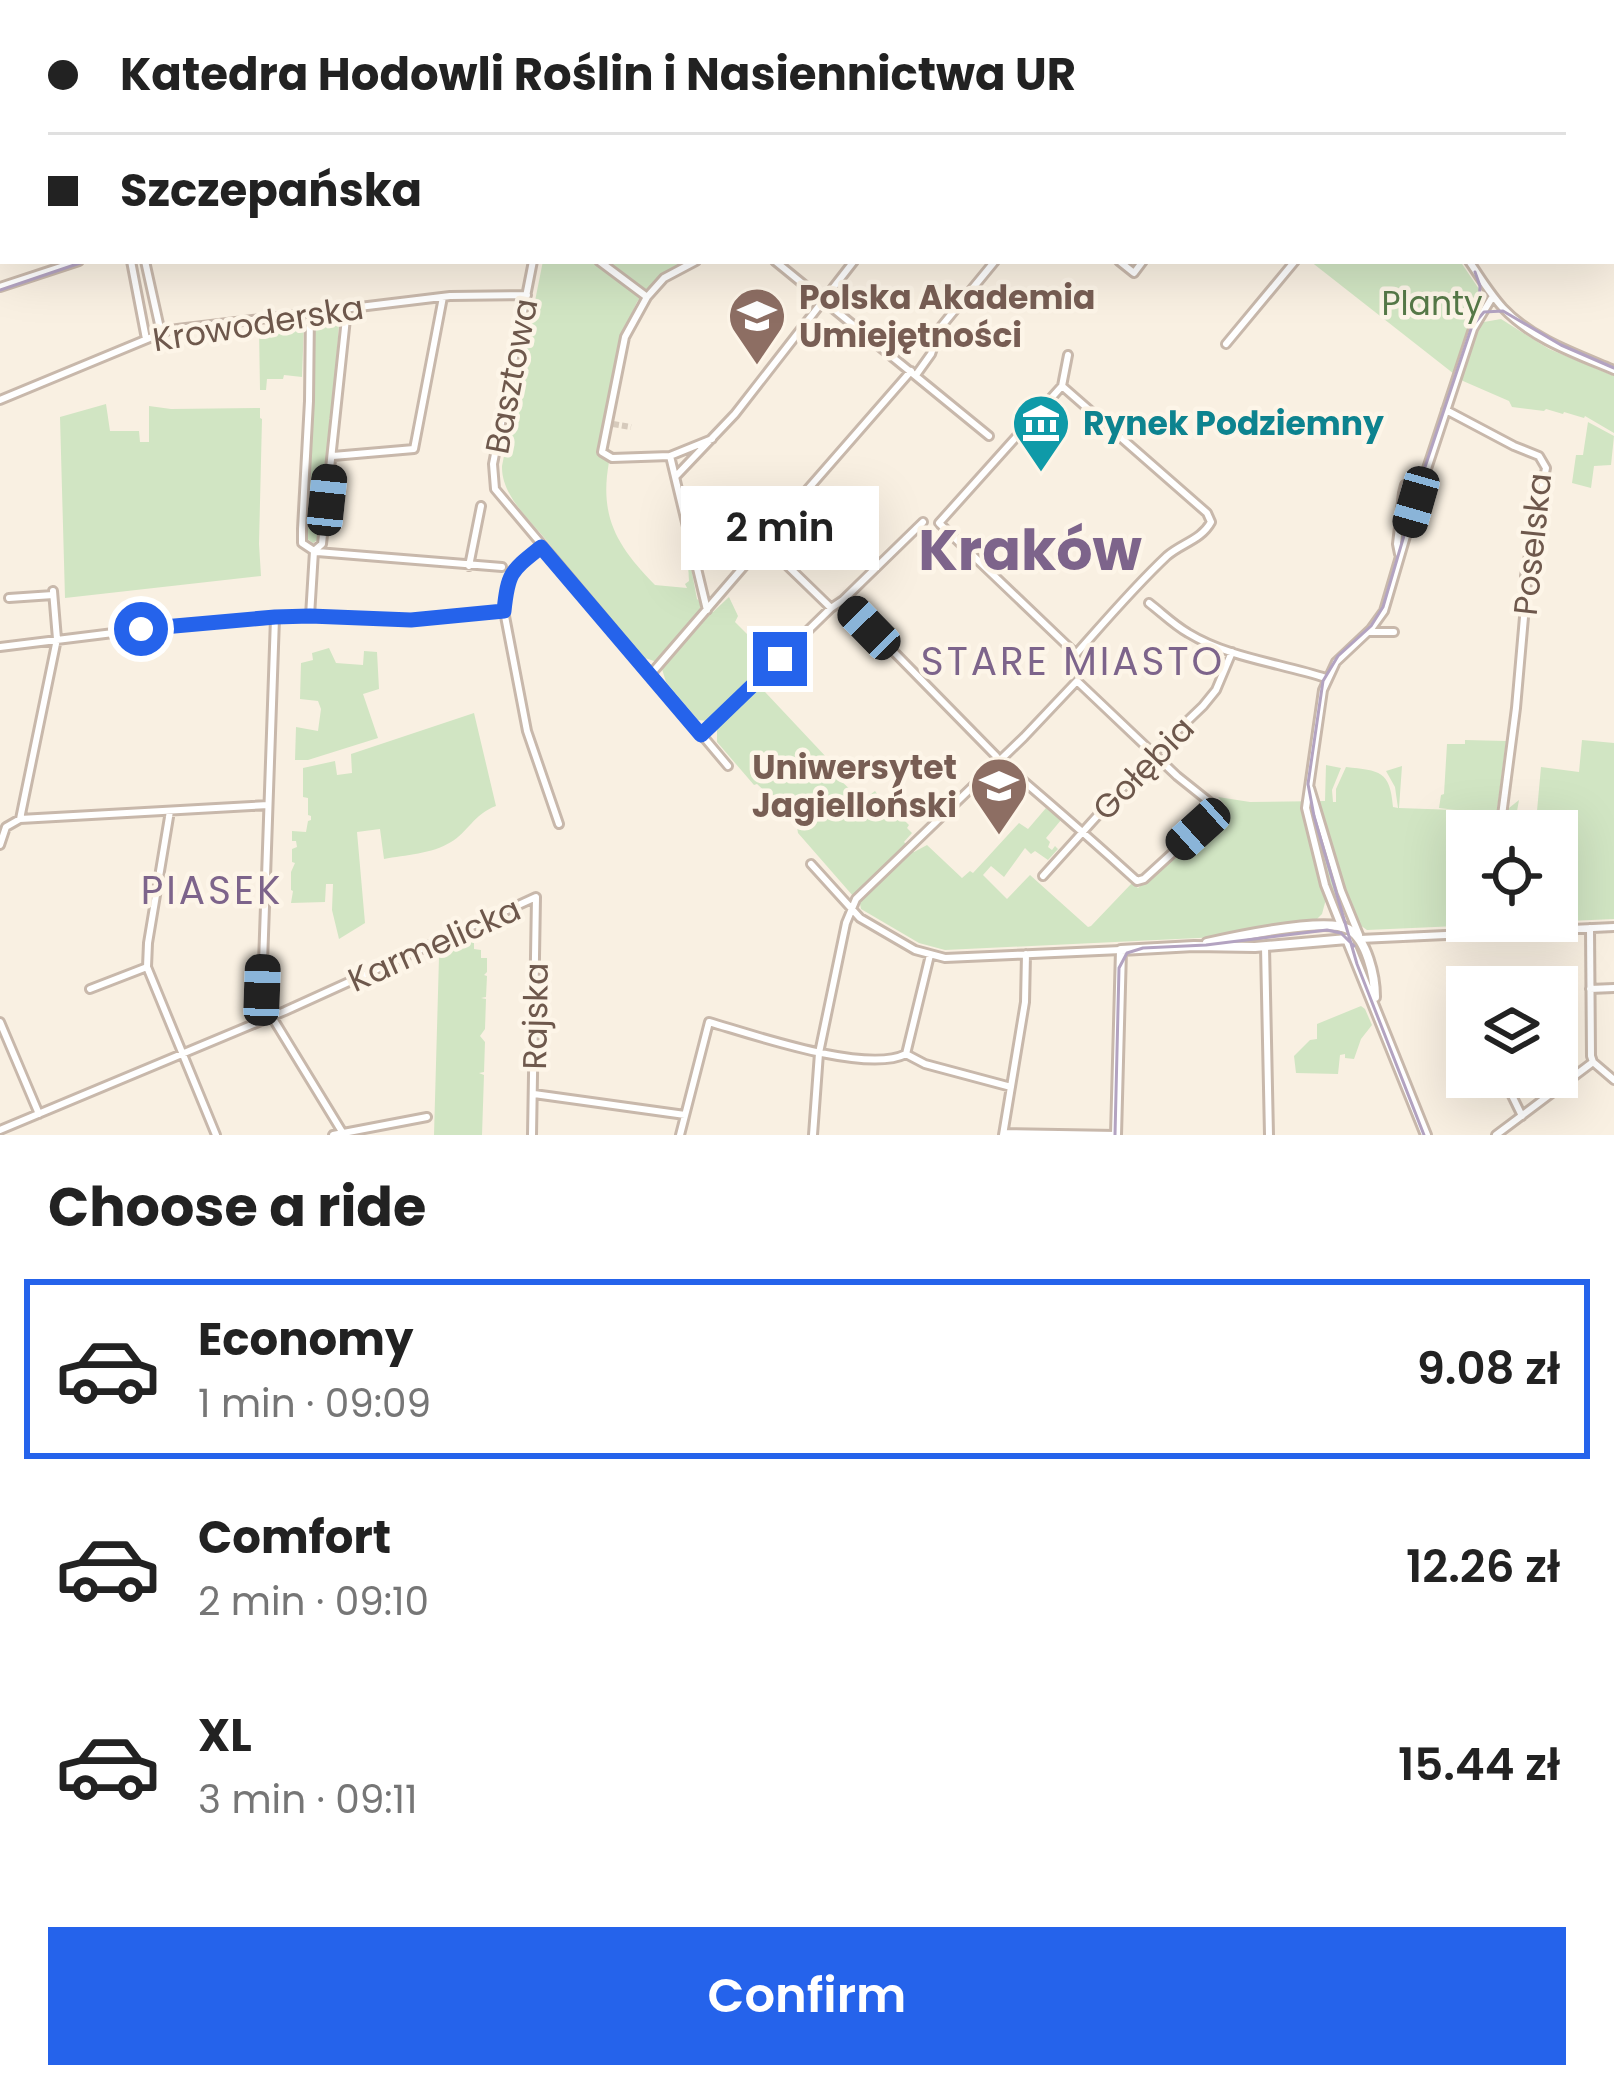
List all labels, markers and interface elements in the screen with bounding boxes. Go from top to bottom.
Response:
text: Katedra Hodowli Roślin i Nasiennictwa UR [120,43,1076,106]
text: Szczepańska [120,159,422,222]
place label: Polska Akademia Umiejętności [799,274,1096,359]
park label: Planty [1381,280,1483,327]
street label: Krowoderska [149,284,367,363]
school or university icon: Polska Akademia Umiejętności [726,285,788,367]
street label: Basztowa [473,294,550,458]
museum icon: Rynek Podziemny [1010,392,1072,474]
place label: Rynek Podziemny [1083,400,1384,447]
car [305,462,349,538]
car [1389,462,1443,542]
street label: Poselska [1502,471,1563,617]
callout: 2 min [681,485,879,569]
text: 2 min [725,500,835,555]
district label: Kraków [918,510,1142,590]
car [831,590,907,666]
route start [114,602,168,656]
route end [753,632,807,686]
district label: STARE MIASTO [921,634,1225,689]
street label: Gołębia [1082,706,1205,831]
place label: Uniwersytet Jagielloński [752,744,957,829]
school or university icon: Uniwersytet Jagielloński [968,755,1030,837]
car [1159,792,1237,866]
map controls [1446,810,1578,1098]
button: locate [1446,810,1578,942]
district label: PIASEK [141,863,283,918]
street label: Karmelicka [340,885,528,1003]
car [243,953,281,1027]
street label: Rajska [511,962,560,1070]
button: layers [1446,966,1578,1098]
text: Choose a ride [48,1169,426,1245]
text: Economy [198,1308,413,1371]
icon: car [54,1315,162,1423]
text: 9.08 zł [1417,1337,1560,1400]
text: 1 min · 09:09 [198,1376,431,1431]
text: Comfort [198,1506,391,1569]
icon: car [54,1513,162,1621]
text: 12.26 zł [1406,1535,1560,1598]
text: 2 min · 09:10 [198,1574,429,1629]
text: XL [198,1704,252,1767]
icon: car [54,1711,162,1819]
text: 15.44 zł [1398,1733,1560,1796]
text: 3 min · 09:11 [198,1772,418,1827]
button: Confirm [48,1927,1566,2065]

